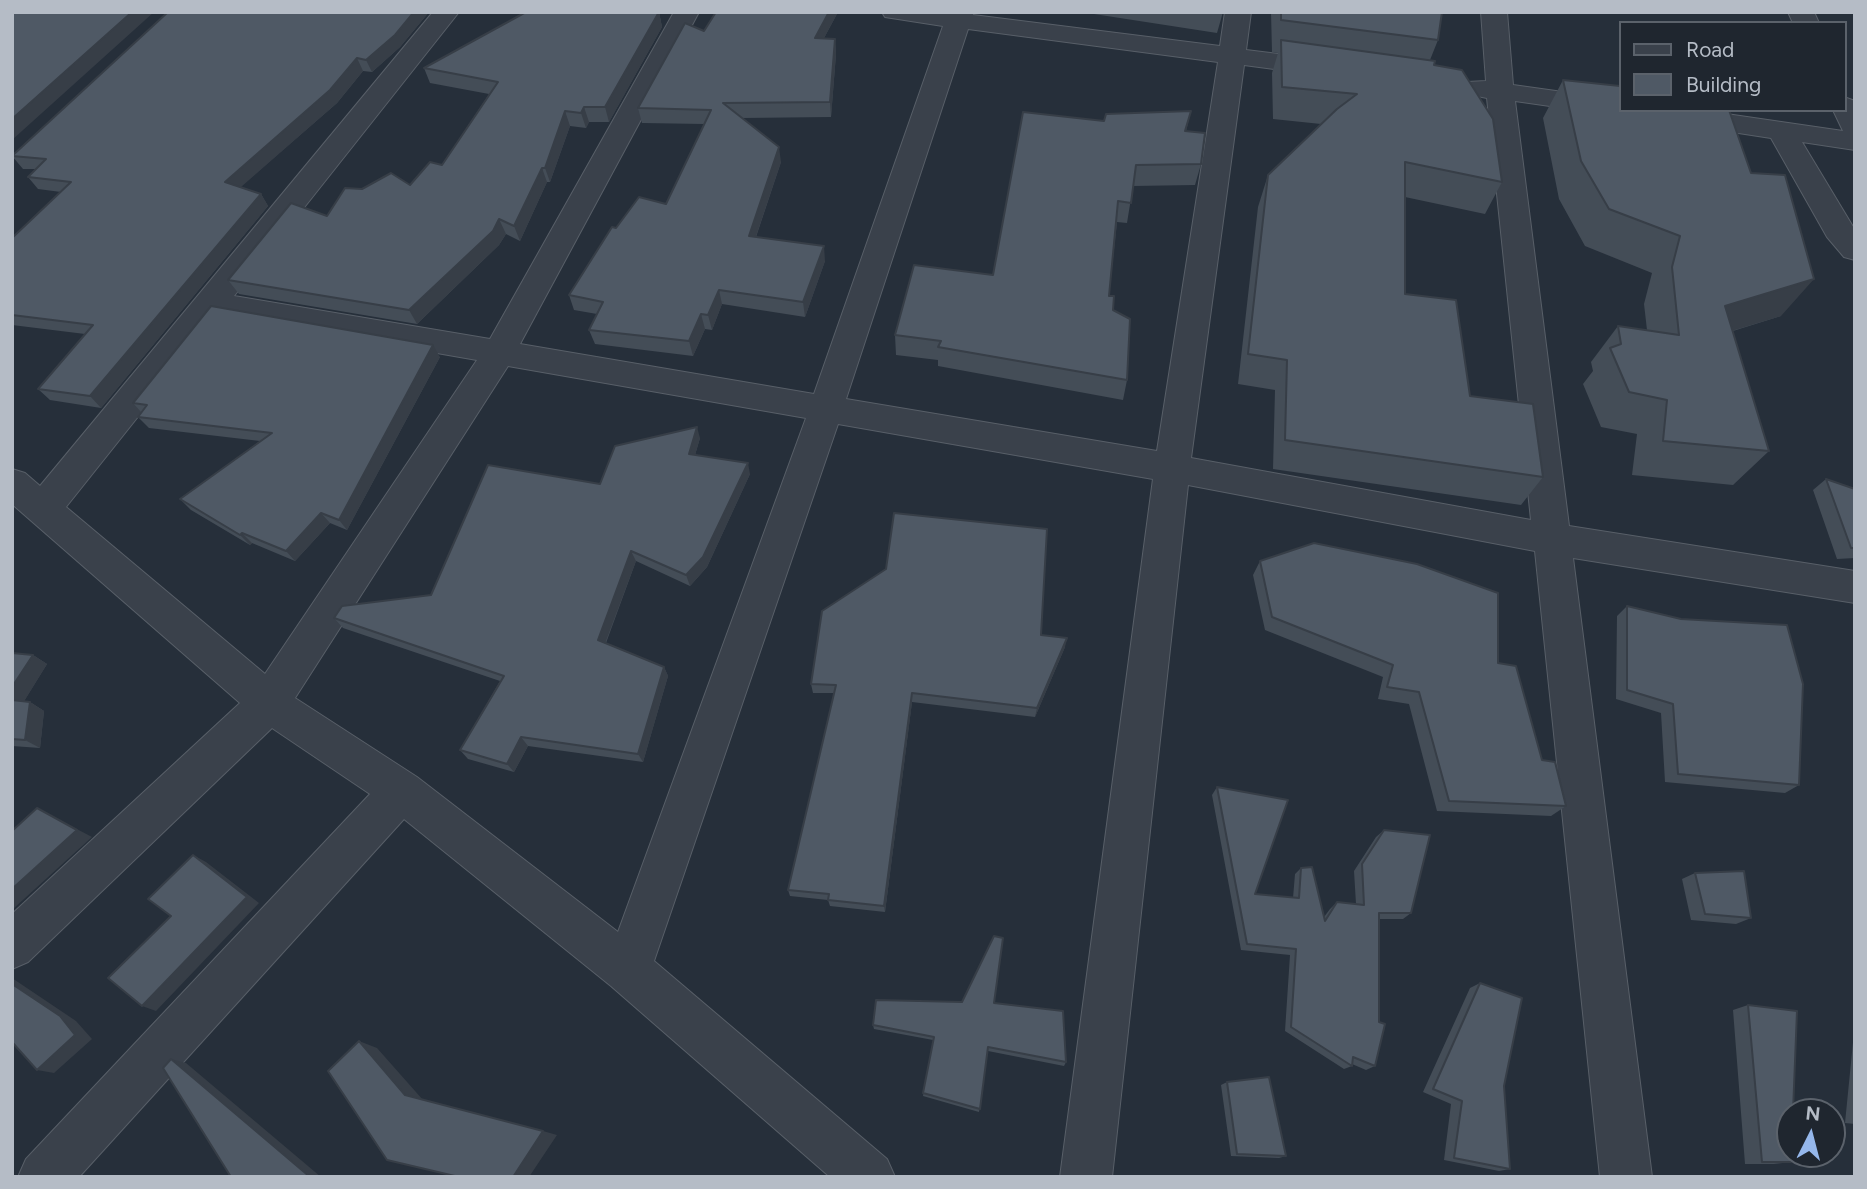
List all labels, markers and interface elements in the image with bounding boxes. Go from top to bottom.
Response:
legend [1618,21,1846,112]
text: Road [1686,37,1734,62]
text: Building [1686,72,1761,97]
north arrow [1776,1098,1846,1168]
text: N [1805,1101,1822,1126]

